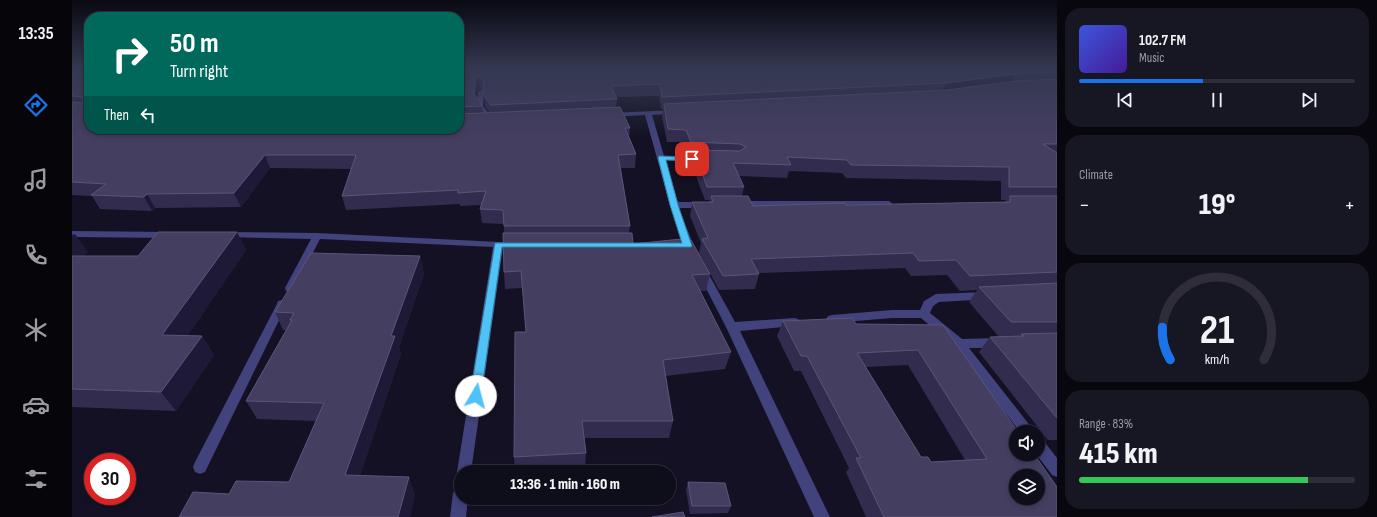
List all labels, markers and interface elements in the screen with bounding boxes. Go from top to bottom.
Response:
text: 13:35 [18,23,54,44]
text: 50 m [170,27,219,60]
icon: right [104,28,156,80]
text: 102.7 FM [1139,31,1186,50]
text: Music [1139,50,1164,66]
text: Turn right [170,61,228,82]
icon: previous [1114,89,1136,111]
icon: pause [1206,89,1228,111]
icon: next [1298,89,1320,111]
icon: directions [22,91,50,119]
icon: left [137,104,159,126]
text: Then [104,106,129,125]
pin [675,142,709,176]
icon: arrive [681,148,703,170]
icon: music [22,166,50,194]
text: Climate [1079,167,1113,183]
text: 19° [1199,187,1235,223]
text: − [1079,192,1090,219]
text: + [1344,192,1355,219]
icon: phone [22,241,50,269]
text: 21 [1200,306,1234,355]
icon: climate [22,316,50,344]
text: km/h [1205,351,1229,368]
position arrow [455,375,497,417]
icon: car [22,391,50,419]
text: Range · 83% [1079,416,1133,432]
map controls [1009,425,1045,505]
button: sound [1009,425,1045,461]
text: 415 km [1079,436,1158,472]
speed limit sign: 30 [84,453,136,505]
icon: filters [22,465,50,493]
button: layers [1009,469,1045,505]
text: 13:36 · 1 min · 160 m [510,475,620,494]

